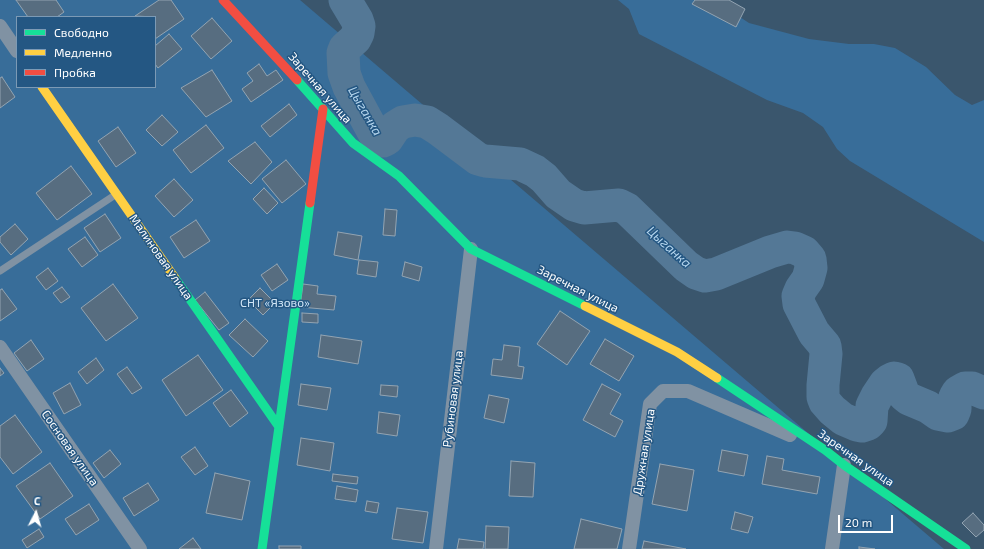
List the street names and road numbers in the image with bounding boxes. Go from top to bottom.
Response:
street label: Заречная улица [285,50,355,126]
street label: Малиновая улица [126,212,196,302]
street label: Заречная улица [535,262,621,316]
street label: Рубиновая улица [440,350,466,448]
street label: Сосновая улица [38,407,102,489]
street label: Дружная улица [630,408,658,496]
street label: Заречная улица [815,426,897,490]

